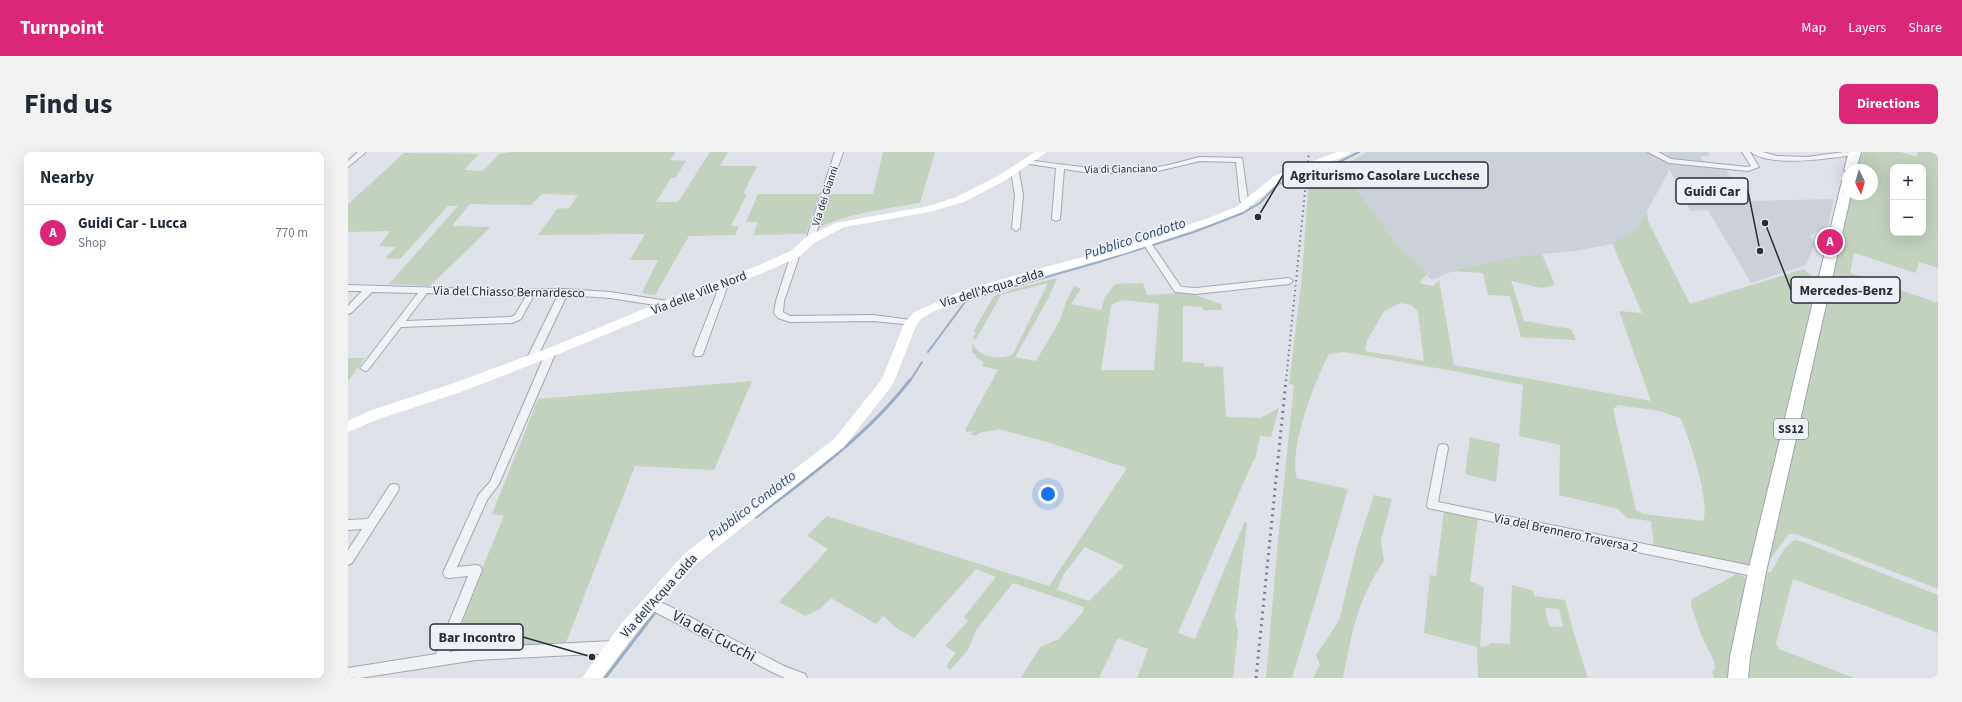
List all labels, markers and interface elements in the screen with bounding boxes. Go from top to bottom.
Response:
text: Turnpoint [20,15,104,42]
text: Map [1801,18,1826,38]
text: Layers [1848,18,1886,38]
text: Share [1908,18,1942,38]
text: Find us [24,84,112,124]
button: Directions [1839,84,1938,124]
street label: Via di Cianciano [1084,161,1158,177]
callout: Agriturismo Casolare Lucchese [1283,162,1488,188]
street label: Via dei Gianni [808,164,842,228]
north arrow [1842,164,1878,200]
map controls [1890,164,1926,236]
button: + [1890,164,1926,200]
text: Nearby [40,166,94,190]
text: Agriturismo Casolare Lucchese [1289,166,1480,186]
callout: Guidi Car [1676,178,1748,204]
text: Guidi Car [1684,182,1741,202]
button: − [1890,200,1926,236]
text: Guidi Car - Lucca [78,213,187,234]
water label: Pubblico Condotto [1082,213,1188,265]
text: A [49,224,57,242]
text: 770 m [275,224,308,242]
pin: A [1817,227,1843,257]
text: Shop [78,234,106,252]
street label: Via dell'Acqua calda [938,264,1046,312]
street label: Via delle Ville Nord [649,266,749,320]
callout: Mercedes-Benz [1791,277,1900,303]
text: Mercedes-Benz [1799,281,1893,301]
street label: Via del Chiasso Bernardesco [433,282,585,302]
road number: SS12 [1774,419,1808,439]
water label: Pubblico Condotto [704,466,800,546]
your location [1038,484,1058,504]
street label: Via del Brennero Traversa 2 [1492,509,1640,557]
street label: Via dell'Acqua calda [616,550,702,642]
street label: Via dei Cucchi [668,605,760,667]
callout: Bar Incontro [430,624,523,650]
text: Bar Incontro [439,628,516,648]

